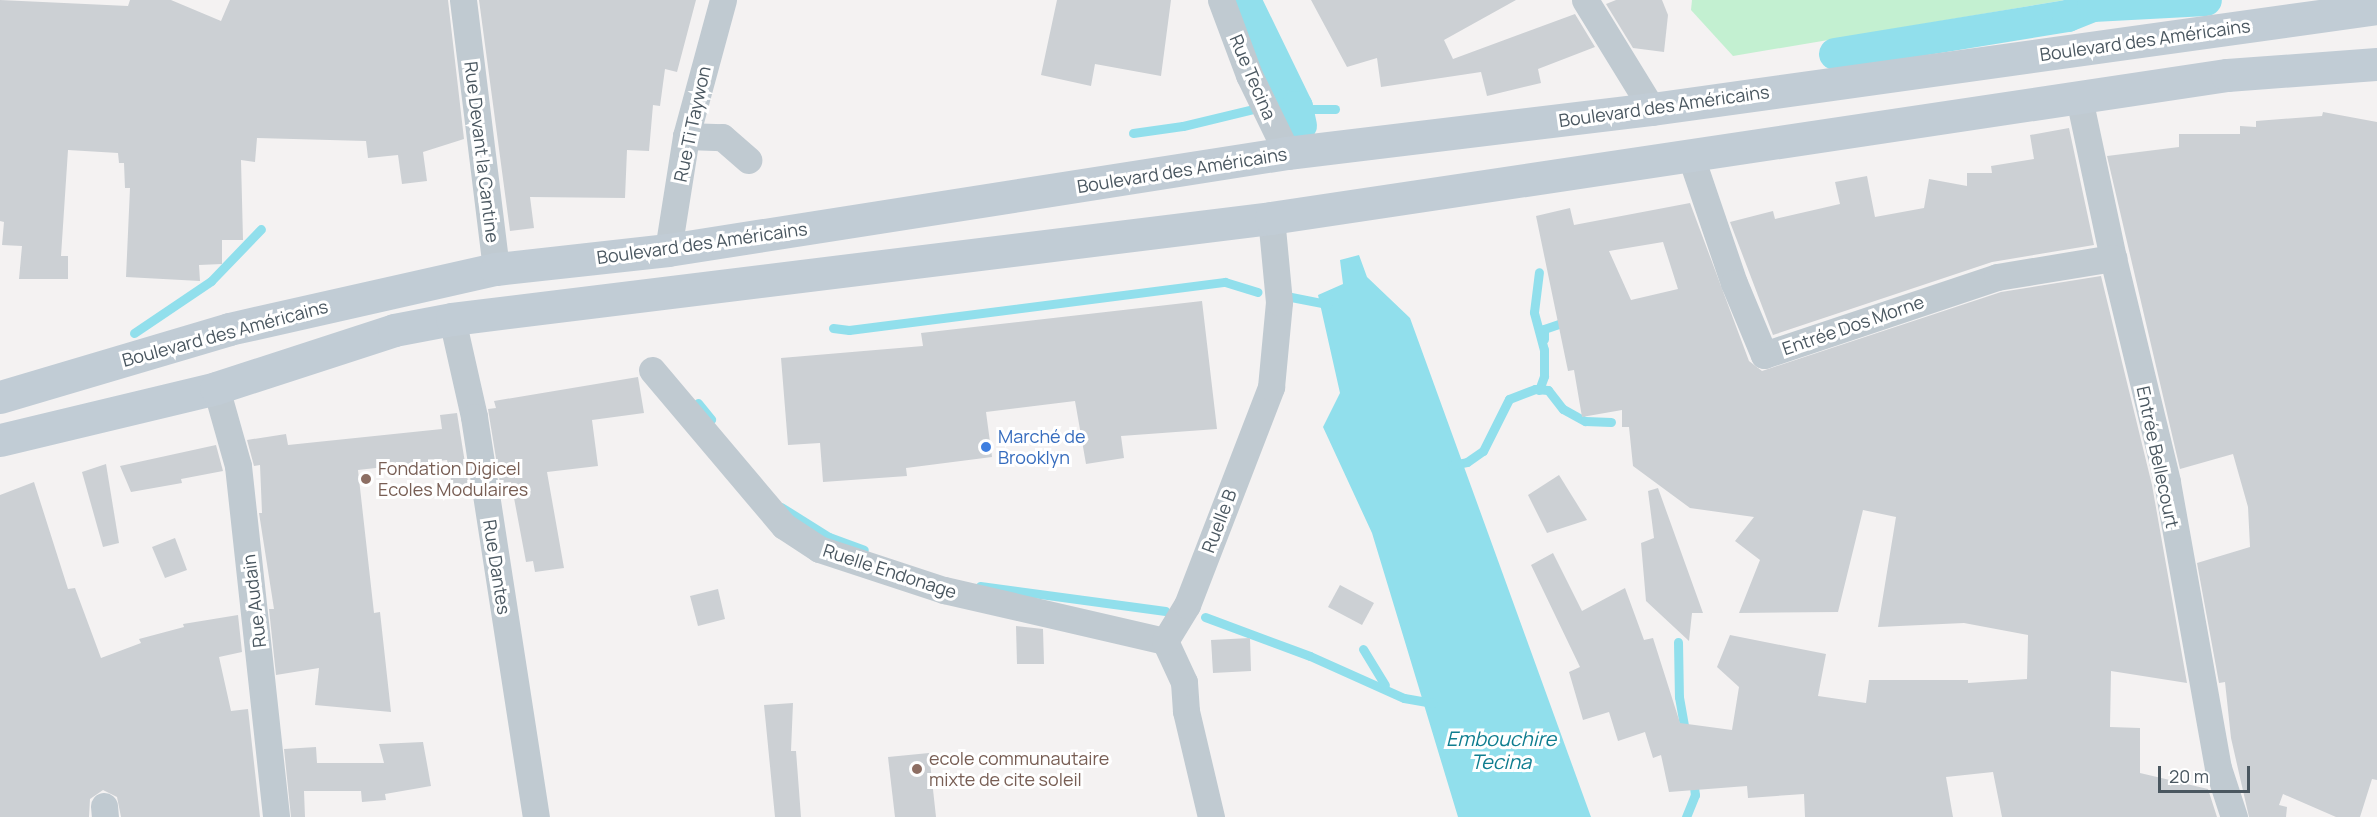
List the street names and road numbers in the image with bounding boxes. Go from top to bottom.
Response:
street label: Boulevard des Américains [2038,15,2252,65]
street label: Rue Tecina [1225,31,1281,123]
street label: Rue Devant la Cantine [460,60,504,244]
street label: Rue Ti Taywon [669,64,715,184]
street label: Boulevard des Américains [1557,81,1771,131]
street label: Boulevard des Américains [1075,143,1289,197]
street label: Boulevard des Américains [595,218,809,268]
street label: Entrée Dos Morne [1779,291,1927,359]
street label: Boulevard des Américains [120,295,330,371]
street label: Entrée Bellecourt [2132,384,2184,530]
street label: Ruelle B [1197,486,1241,556]
street label: Rue Dantes [479,518,515,616]
street label: Ruelle Endonage [820,539,960,603]
street label: Rue Audain [238,553,270,649]

